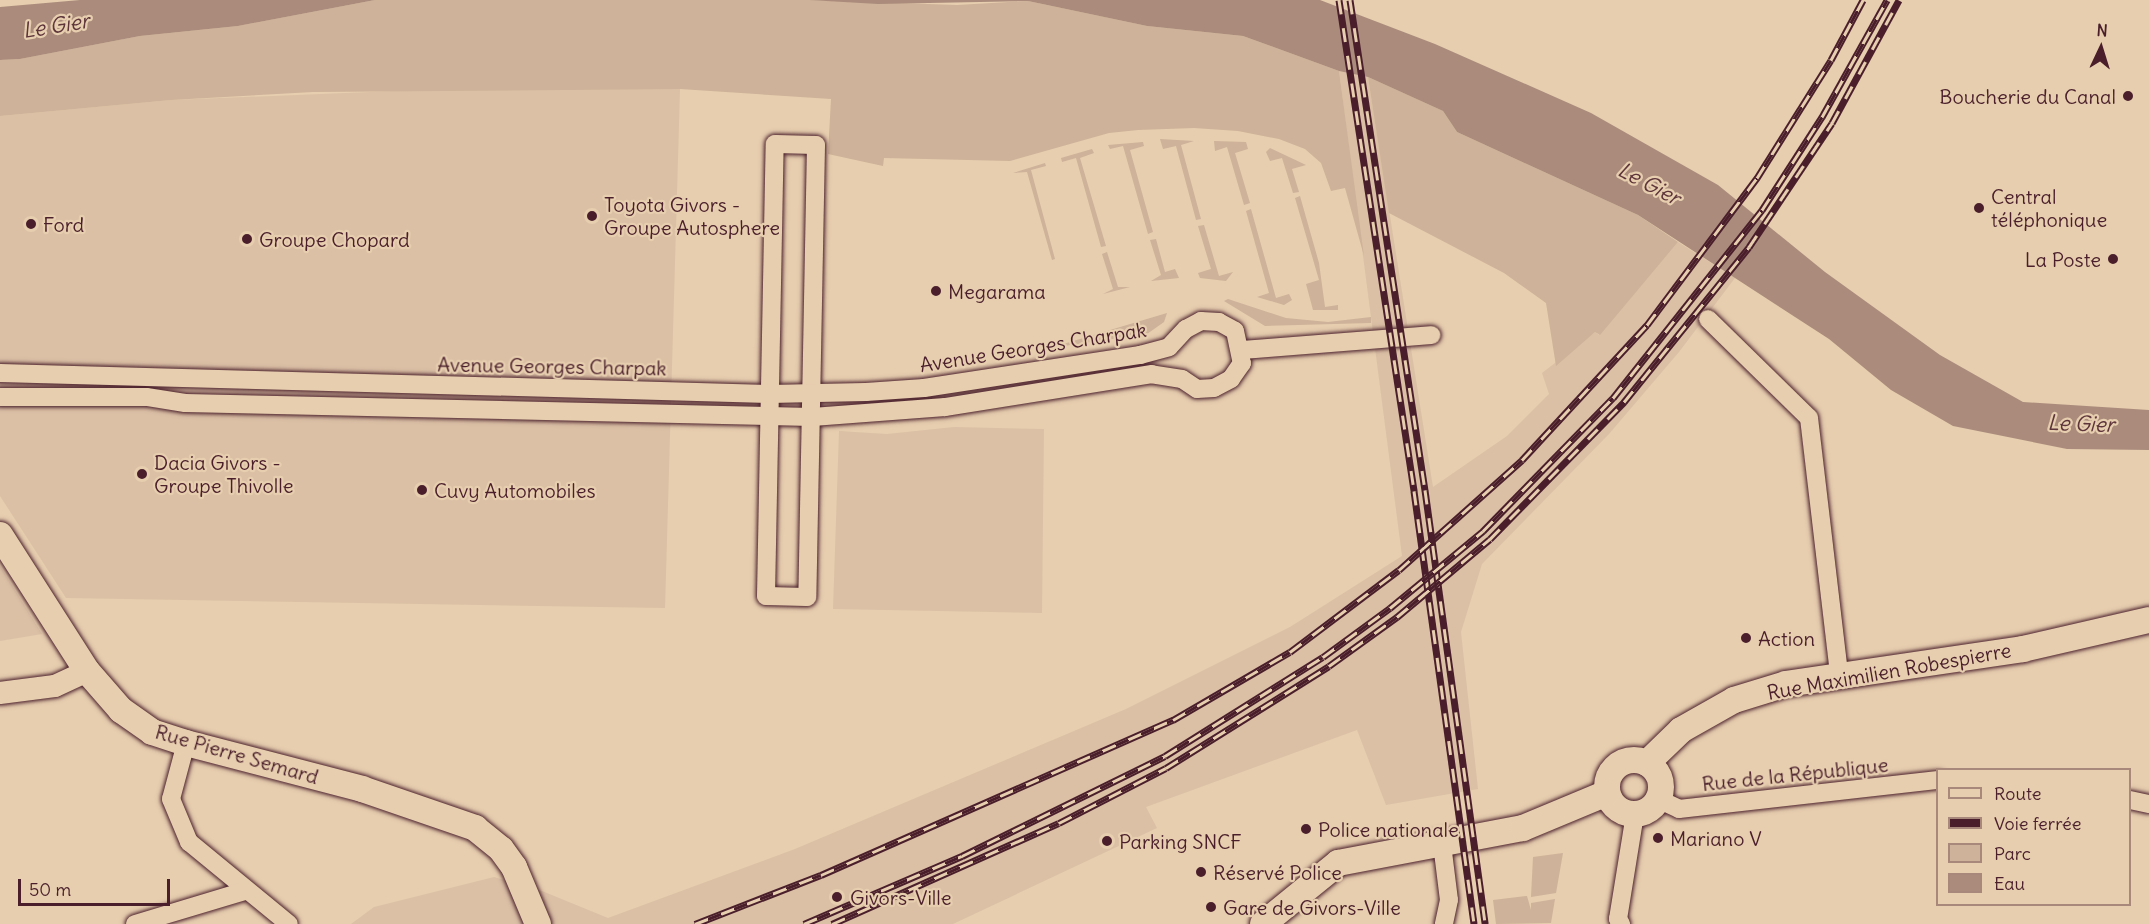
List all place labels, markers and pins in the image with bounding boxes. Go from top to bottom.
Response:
place label: Boucherie du Canal [1939,84,2116,108]
marker: Boucherie du Canal [2121,89,2135,103]
place label: Central téléphonique [1991,184,2107,231]
place label: Toyota Givors - Groupe Autosphere [604,192,780,239]
marker: Central téléphonique [1972,201,1986,215]
marker: Toyota Givors - Groupe Autosphere [585,209,599,223]
place label: Ford [43,212,84,236]
marker: Ford [24,217,38,231]
place label: Groupe Chopard [259,227,410,251]
marker: Groupe Chopard [240,232,254,246]
place label: La Poste [2025,247,2101,271]
marker: La Poste [2106,252,2120,266]
place label: Megarama [948,279,1046,303]
marker: Megarama [929,284,943,298]
place label: Dacia Givors - Groupe Thivolle [154,450,293,497]
marker: Dacia Givors - Groupe Thivolle [135,467,149,481]
place label: Cuvy Automobiles [434,478,596,502]
marker: Cuvy Automobiles [415,483,429,497]
place label: Action [1758,626,1815,650]
marker: Action [1739,631,1753,645]
place label: Police nationale [1318,817,1459,841]
marker: Police nationale [1299,822,1313,836]
place label: Mariano V [1670,826,1762,850]
place label: Parking SNCF [1119,829,1242,853]
marker: Mariano V [1651,831,1665,845]
marker: Parking SNCF [1100,834,1114,848]
place label: Réservé Police [1213,860,1342,884]
marker: Réservé Police [1194,865,1208,879]
place label: Givors-Ville [850,885,952,909]
marker: Givors-Ville [828,888,846,906]
place label: Gare de Givors-Ville [1223,895,1401,919]
marker: Gare de Givors-Ville [1204,900,1218,914]

